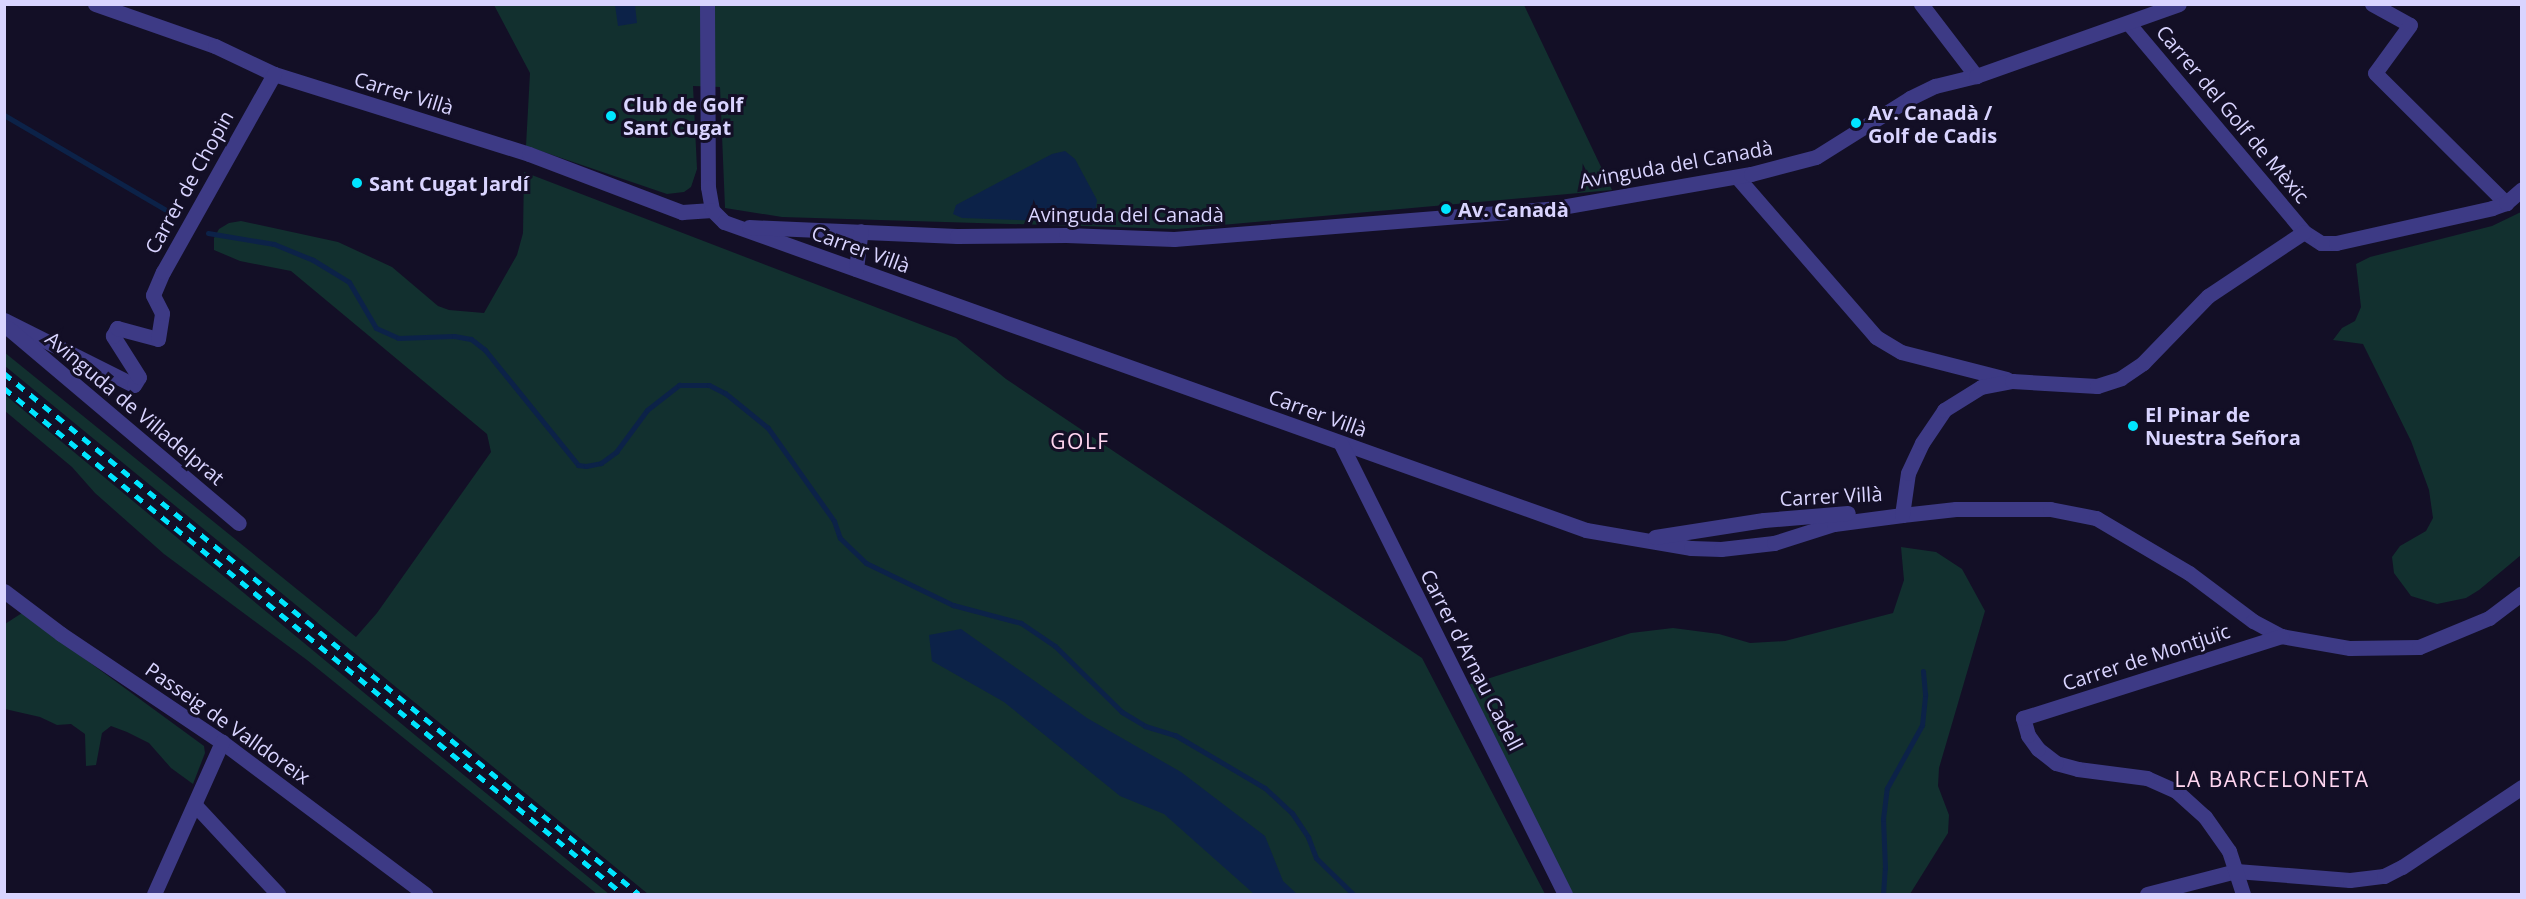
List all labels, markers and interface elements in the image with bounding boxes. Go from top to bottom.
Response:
street label: Carrer del Golf de Mèxic [2152,20,2314,208]
street label: Carrer Villà [351,66,457,120]
place label: Club de Golf Sant Cugat [623,92,743,139]
place label: Av. Canadà / Golf de Cadis [1868,100,1997,147]
street label: Carrer de Chopin [140,106,238,258]
marker: Club de Golf Sant Cugat [604,109,618,123]
marker: Av. Canadà / Golf de Cadis [1849,116,1863,130]
street label: Avinguda del Canadà [1578,135,1774,193]
place label: Sant Cugat Jardí [369,171,529,195]
marker: Sant Cugat Jardí [350,176,364,190]
place label: Av. Canadà [1458,197,1569,221]
street label: Avinguda del Canadà [1028,202,1224,226]
marker: Av. Canadà [1439,202,1453,216]
street label: Carrer Villà [809,220,913,278]
street label: Avinguda de Villadelprat [41,326,229,490]
street label: Carrer Villà [1266,384,1370,442]
place label: El Pinar de Nuestra Señora [2145,402,2301,449]
marker: El Pinar de Nuestra Señora [2126,419,2140,433]
district label: GOLF [1050,428,1110,454]
street label: Carrer Villà [1779,481,1883,511]
street label: Carrer d'Arnau Cadell [1416,565,1528,755]
street label: Carrer de Montjuïc [2059,619,2233,695]
street label: Passeig de Valldoreix [141,657,315,789]
district label: LA BARCELONETA [2174,766,2370,792]

